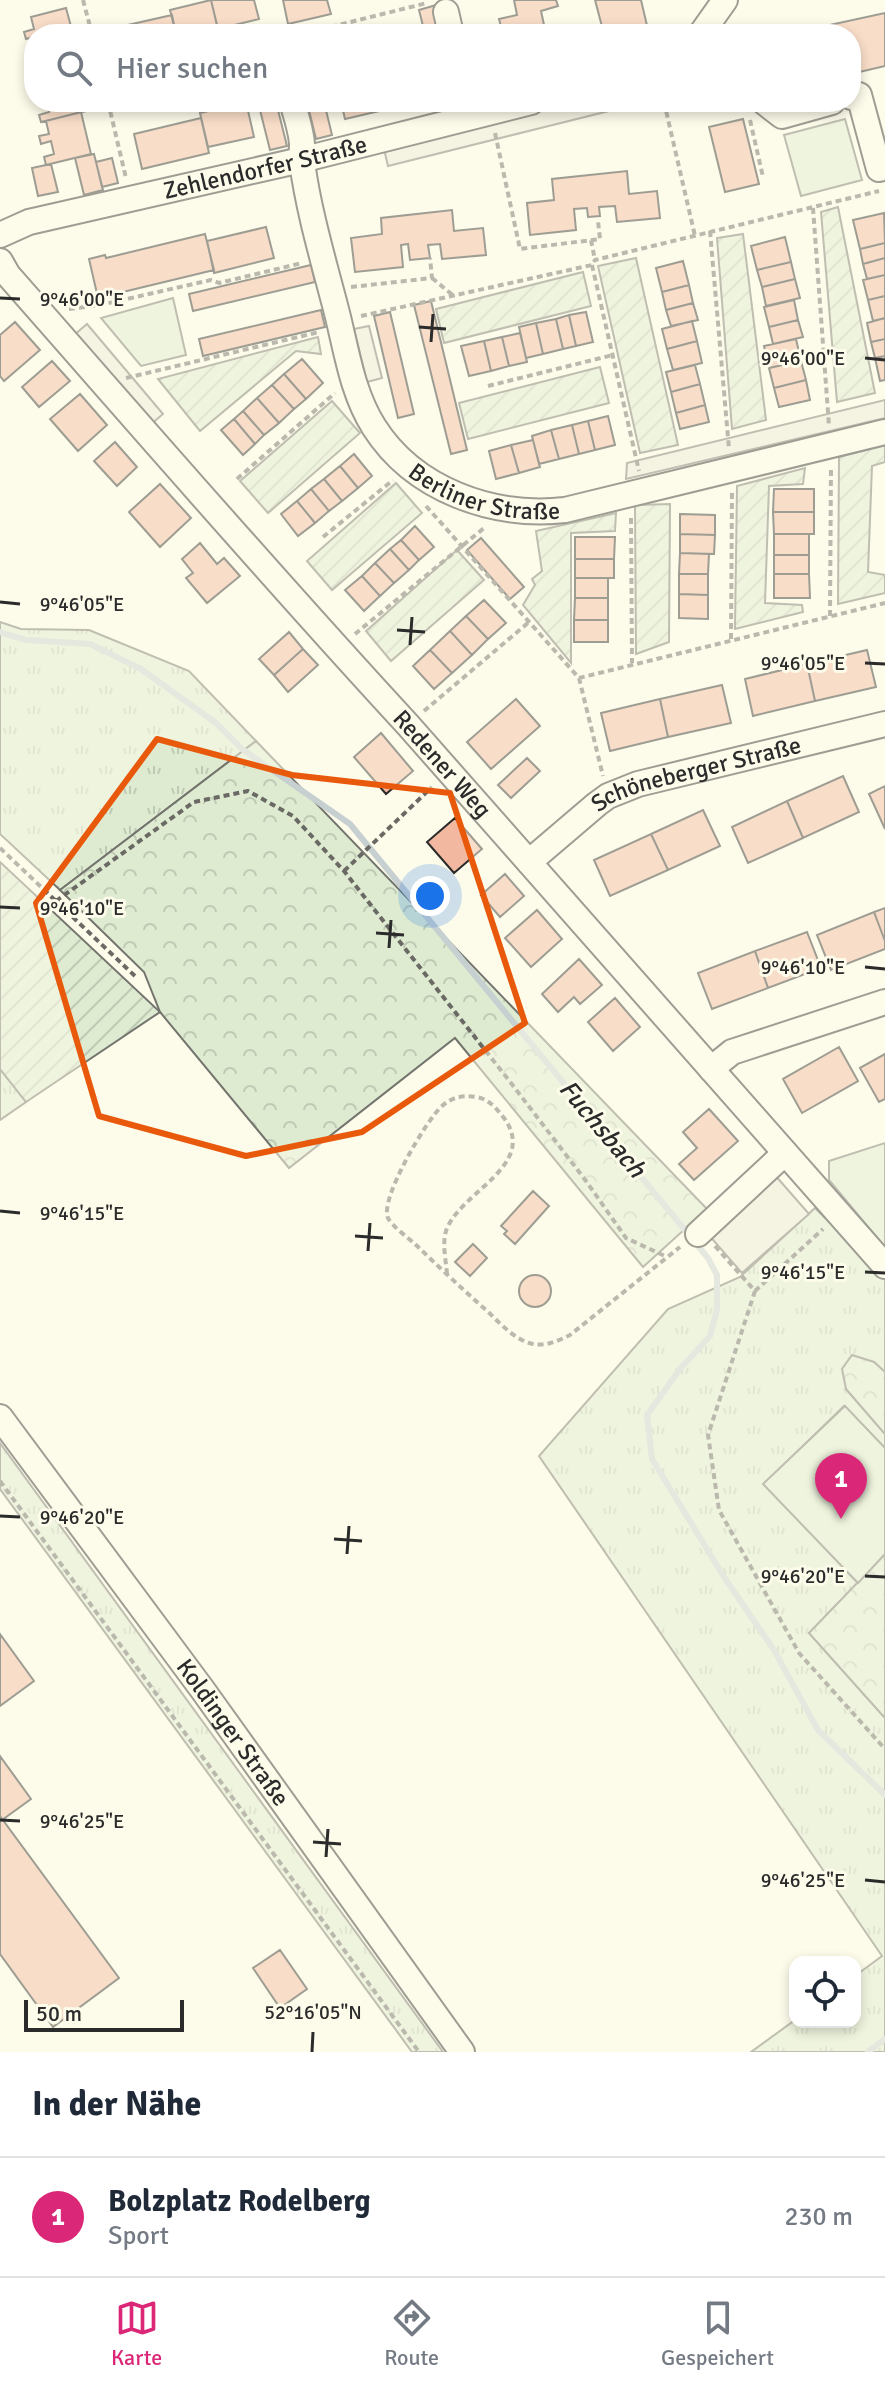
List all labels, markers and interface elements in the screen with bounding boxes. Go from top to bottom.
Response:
search box [24,24,861,112]
icon: search [52,46,96,90]
text: Hier suchen [116,50,268,87]
street label: Zehlendorfer Straße [160,129,370,206]
text: 9°46'00"E [40,287,124,312]
text: 9°46'00"E [761,346,845,371]
street label: Berliner Straße [403,456,561,526]
text: 9°46'05"E [40,592,124,617]
text: 9°46'05"E [761,651,845,676]
street label: Redener Weg [387,704,498,824]
street label: Schöneberger Straße [585,730,804,818]
your location [410,876,450,916]
text: 9°46'10"E [40,896,124,921]
text: 9°46'10"E [761,955,845,980]
water label: Fuchsbach [552,1074,653,1185]
text: 9°46'15"E [40,1201,124,1226]
text: 9°46'15"E [761,1260,845,1285]
pin: 1 [815,1453,867,1519]
text: 9°46'20"E [40,1505,124,1530]
text: 9°46'20"E [761,1564,845,1589]
street label: Koldinger Straße [170,1653,296,1812]
text: 9°46'25"E [40,1809,124,1834]
text: 9°46'25"E [761,1868,845,1893]
map controls [789,1956,861,2028]
button: locate [789,1956,861,2028]
scale bar [24,1996,184,2032]
text: 50 m [36,2000,82,2027]
text: 52°16'05"N [264,2000,362,2025]
text: In der Nähe [32,2083,201,2125]
text: Bolzplatz Rodelberg [108,2183,371,2220]
text: 1 [51,2201,65,2233]
text: 230 m [784,2201,853,2233]
text: Sport [108,2220,169,2252]
tab: Karte [111,2296,162,2371]
tab: Route [384,2296,439,2371]
tab: Gespeichert [661,2296,774,2371]

